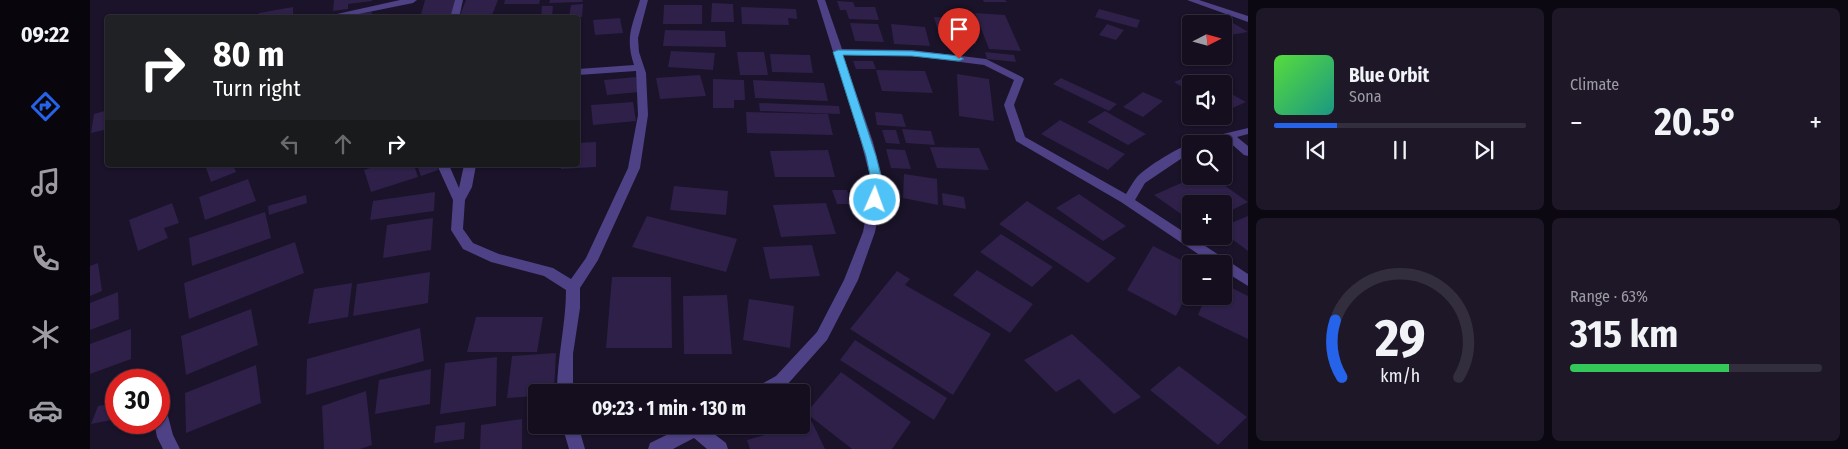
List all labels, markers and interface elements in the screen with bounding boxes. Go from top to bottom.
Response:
pin [938,8,980,59]
icon: arrive [945,15,973,43]
north arrow [1182,15,1232,65]
map controls [1182,15,1232,305]
text: 09:22 [21,21,69,48]
text: 80 m [213,33,285,75]
icon: right [130,35,195,100]
text: Blue Orbit [1349,64,1429,87]
text: Turn right [213,75,301,102]
button: sound [1182,75,1232,125]
text: Climate [1570,75,1619,94]
text: Sona [1349,87,1382,106]
icon: directions [28,89,63,124]
text: 20.5° [1654,99,1738,145]
text: − [1570,106,1583,139]
text: + [1809,106,1822,139]
icon: left [276,130,304,158]
icon: ahead [329,130,357,158]
icon: right [382,130,410,158]
button: search [1182,135,1232,185]
icon: previous [1302,136,1330,164]
icon: pause [1386,136,1414,164]
icon: next [1470,136,1498,164]
icon: music [28,165,63,200]
position arrow [848,173,900,225]
button: + [1182,195,1232,245]
icon: phone [28,241,63,276]
button: − [1182,255,1232,305]
text: Range · 63% [1570,287,1648,306]
text: 29 [1374,307,1425,370]
text: 315 km [1570,311,1678,357]
icon: climate [28,317,63,352]
text: km/h [1380,365,1420,387]
speed limit sign: 30 [105,369,170,434]
icon: car [28,393,63,428]
text: 09:23 · 1 min · 130 m [592,397,746,420]

